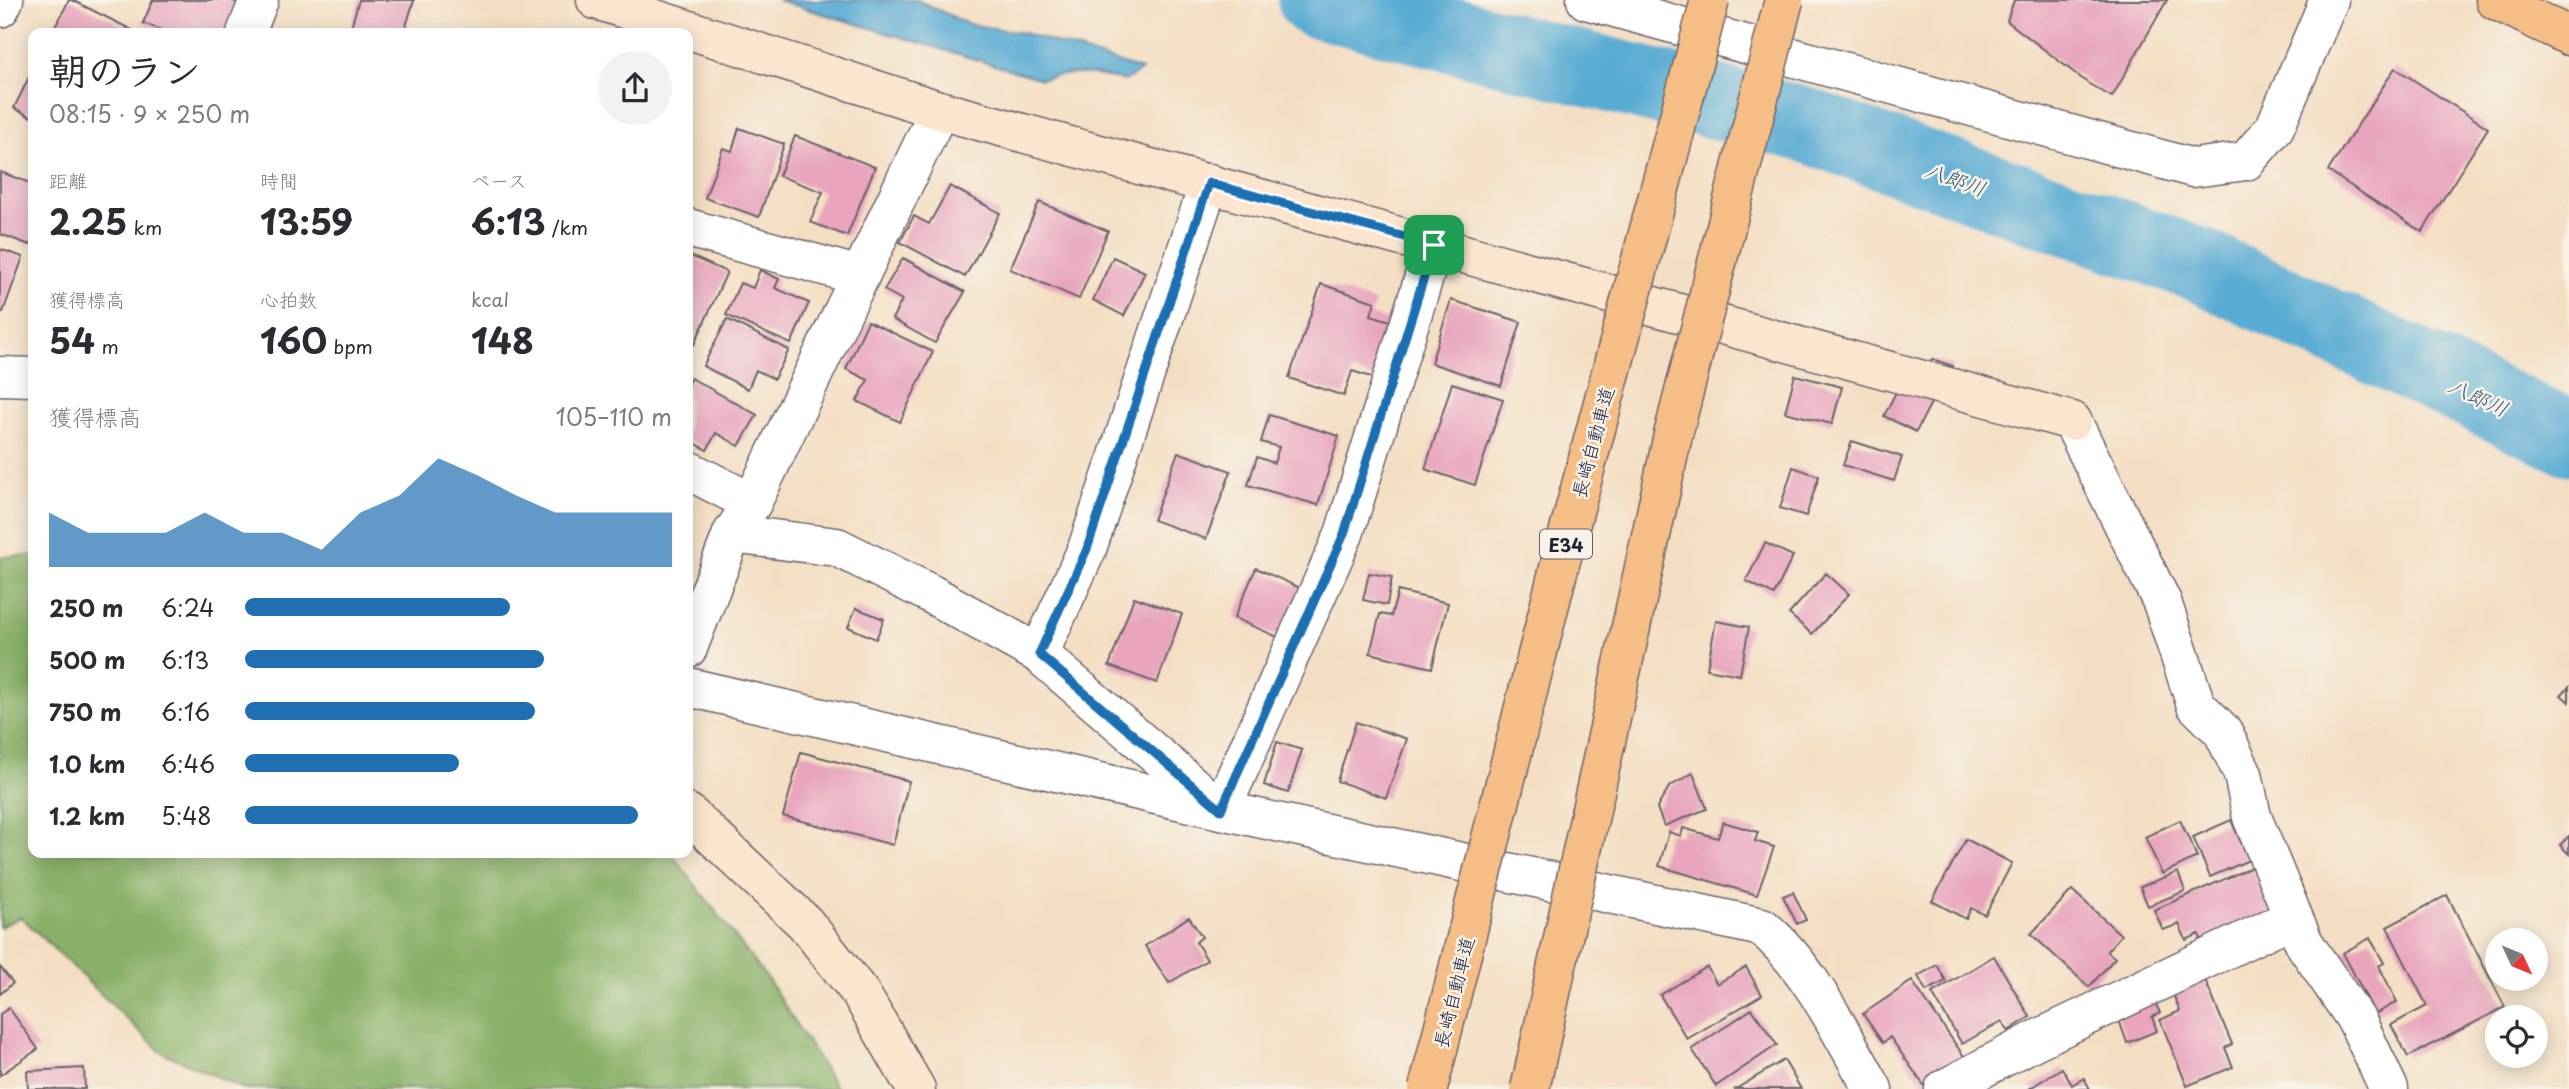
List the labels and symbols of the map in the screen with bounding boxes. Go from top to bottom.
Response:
water label: 八郎川 [1921,152,1991,204]
pin [1404,215,1464,275]
water label: 八郎川 [2444,368,2514,424]
street label: 長崎自動車道 [1564,383,1620,501]
road number: E34 [1540,530,1592,558]
north arrow [2485,928,2548,990]
street label: 長崎自動車道 [1426,933,1480,1051]

